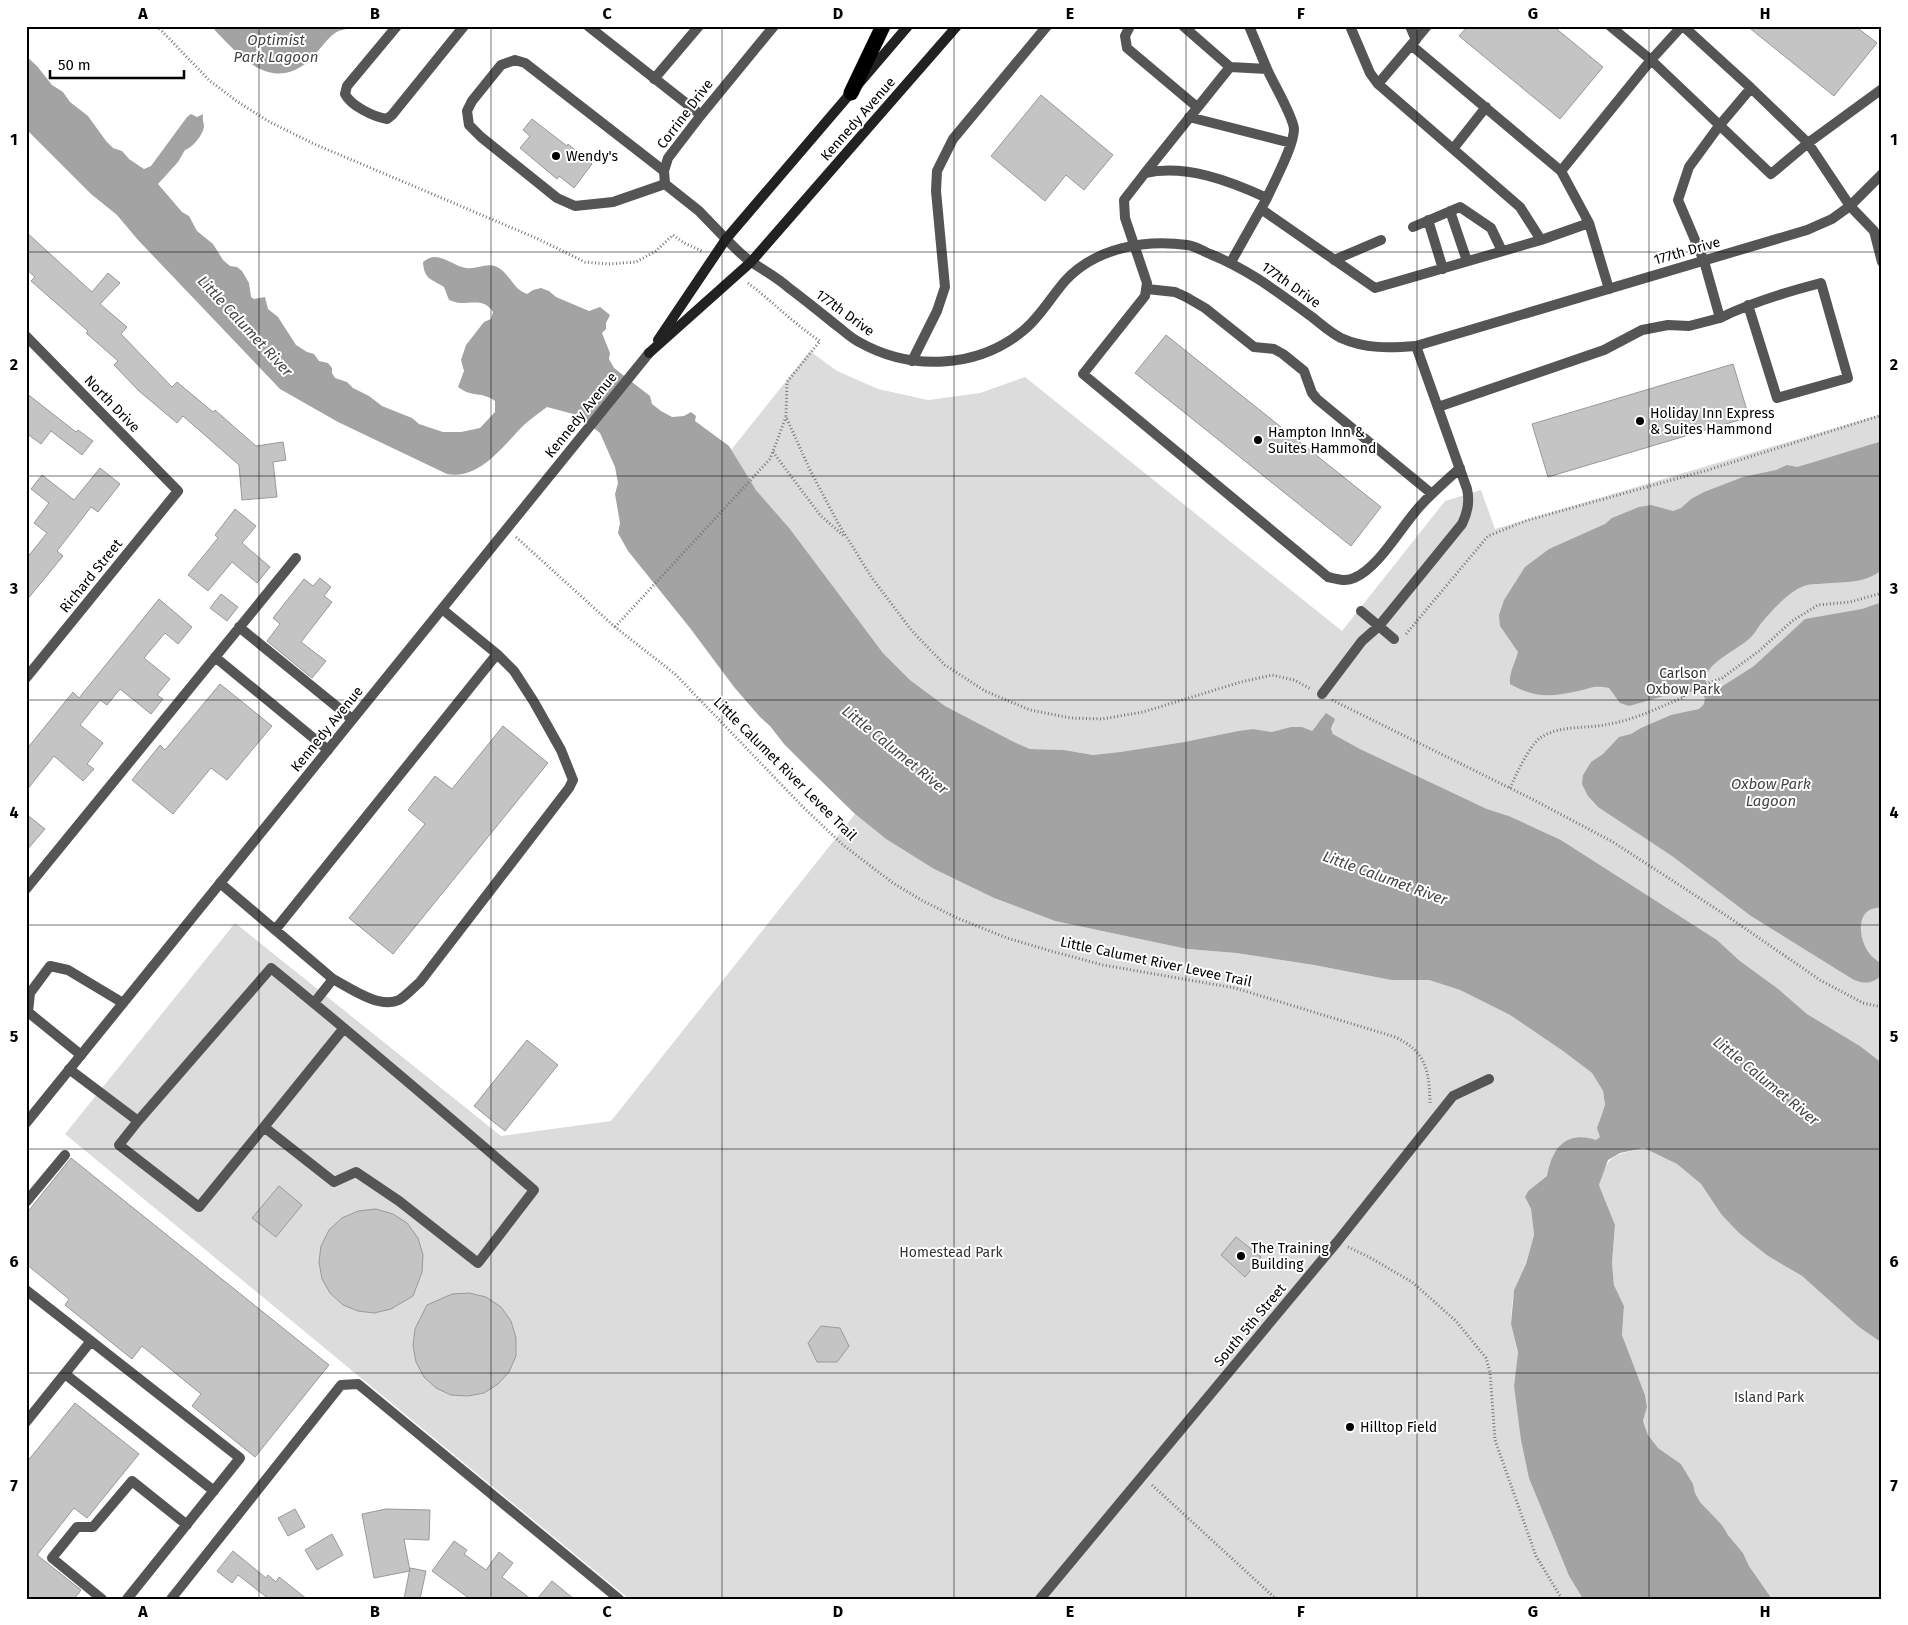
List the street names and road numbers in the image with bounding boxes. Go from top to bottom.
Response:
street label: Kennedy Avenue [817,74,899,164]
street label: Corrine Drive [653,76,717,152]
street label: 177th Drive [1652,233,1722,269]
street label: 177th Drive [1258,258,1324,312]
street label: 177th Drive [812,286,878,340]
street label: Kennedy Avenue [541,369,621,461]
street label: North Drive [81,372,143,436]
street label: Richard Street [56,535,127,616]
street label: Kennedy Avenue [287,683,367,775]
street label: Little Calumet River Levee Trail [710,694,860,844]
street label: Little Calumet River Levee Trail [1059,933,1253,991]
street label: South 5th Street [1210,1279,1290,1370]

